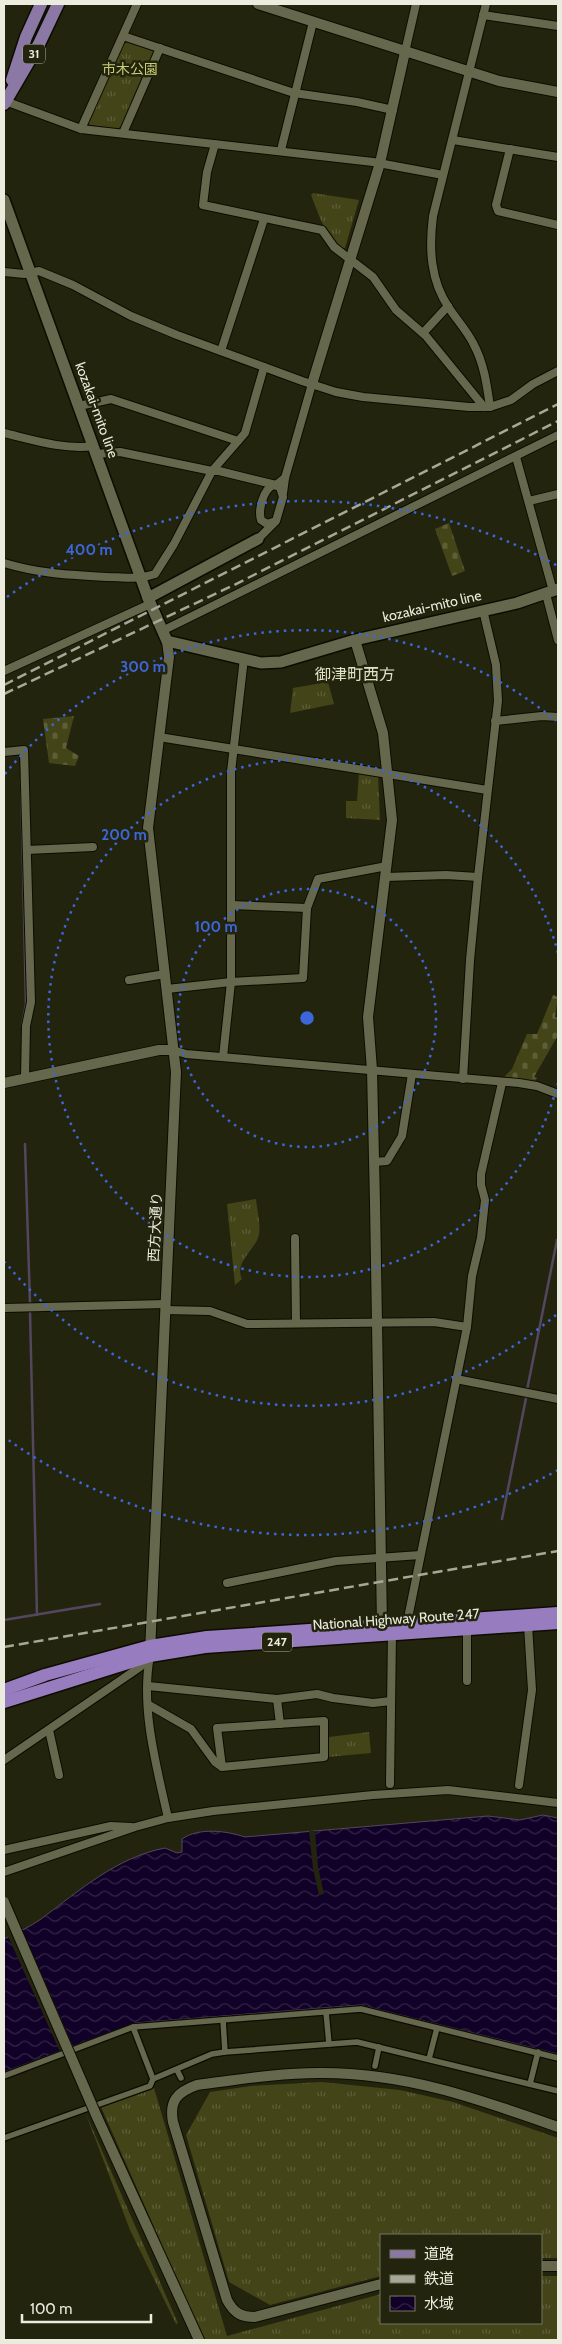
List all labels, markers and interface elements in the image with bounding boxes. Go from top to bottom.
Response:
road number: 31 [23,44,45,64]
park label: 市木公園 [102,60,158,78]
street label: kozakai-mito line [71,360,123,460]
text: 400 m [66,541,112,559]
street label: kozakai-mito line [381,586,483,626]
text: 300 m [120,658,166,676]
district label: 御津町西方 [315,665,395,684]
text: 200 m [101,826,147,844]
text: 100 m [194,918,238,936]
centre of rings [298,1009,316,1027]
street label: 西方大通り [144,1192,166,1262]
street label: National Highway Route 247 [312,1604,480,1634]
road number: 247 [262,1632,292,1651]
legend [380,2234,542,2324]
text: 道路 [424,2245,454,2263]
text: 鉄道 [424,2270,454,2288]
scale bar [22,2292,151,2324]
text: 水域 [424,2295,454,2313]
text: 100 m [30,2300,72,2318]

